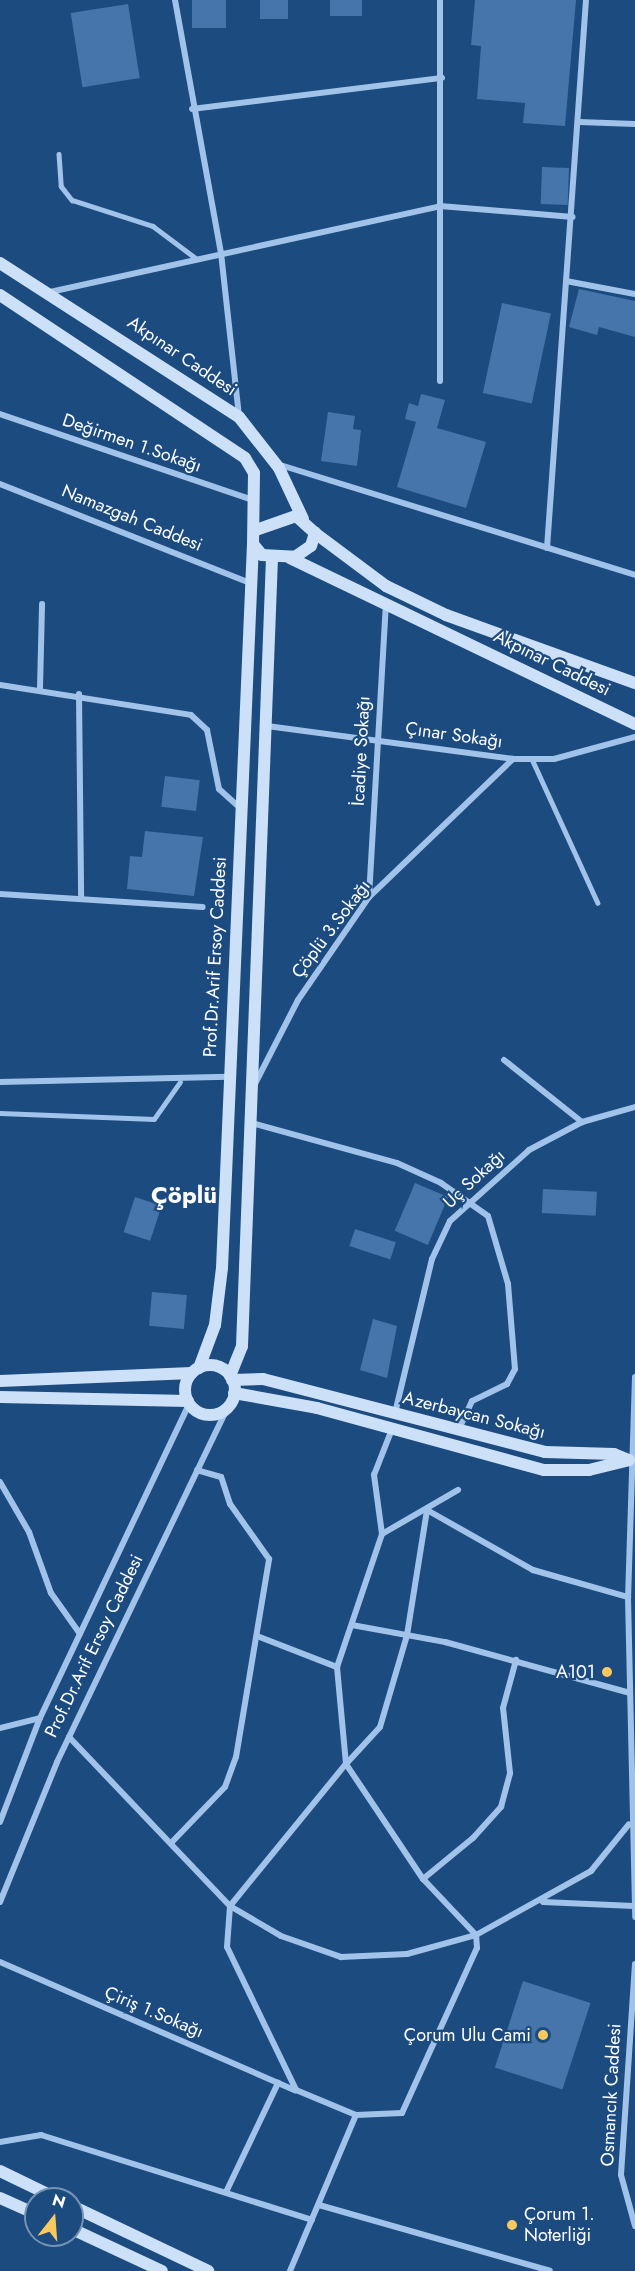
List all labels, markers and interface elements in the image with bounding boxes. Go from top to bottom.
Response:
street label: Akpınar Caddesi [123,312,241,400]
street label: Değirmen 1.Sokağı [60,409,204,477]
street label: Namazgah Caddesi [59,480,205,556]
street label: Akpınar Caddesi [490,625,614,701]
street label: İcadiye Sokağı [347,695,375,807]
street label: Çınar Sokağı [404,717,504,753]
street label: Prof.Dr.Arif Ersoy Caddesi [199,856,231,1058]
street label: Çöplü 3.Sokağı [287,876,375,982]
street label: Uç Sokağı [439,1145,509,1213]
district label: Çöplü [151,1181,217,1209]
street label: Azerbaycan Sokağı [401,1387,547,1443]
street label: Prof.Dr.Arif Ersoy Caddesi [40,1551,148,1741]
place label: A101 [556,1661,595,1683]
marker: A101 [600,1665,614,1679]
street label: Çiriş 1.Sokağı [101,1982,207,2042]
street label: Osmancık Caddesi [596,2023,626,2167]
place label: Çorum Ulu Cami [404,2024,531,2046]
marker: Çorum Ulu Cami [536,2028,550,2042]
north arrow [24,2187,84,2247]
text: N [49,2188,68,2214]
place label: Çorum 1. Noterliği [524,2204,595,2246]
marker: Çorum 1. Noterliği [505,2218,519,2232]

